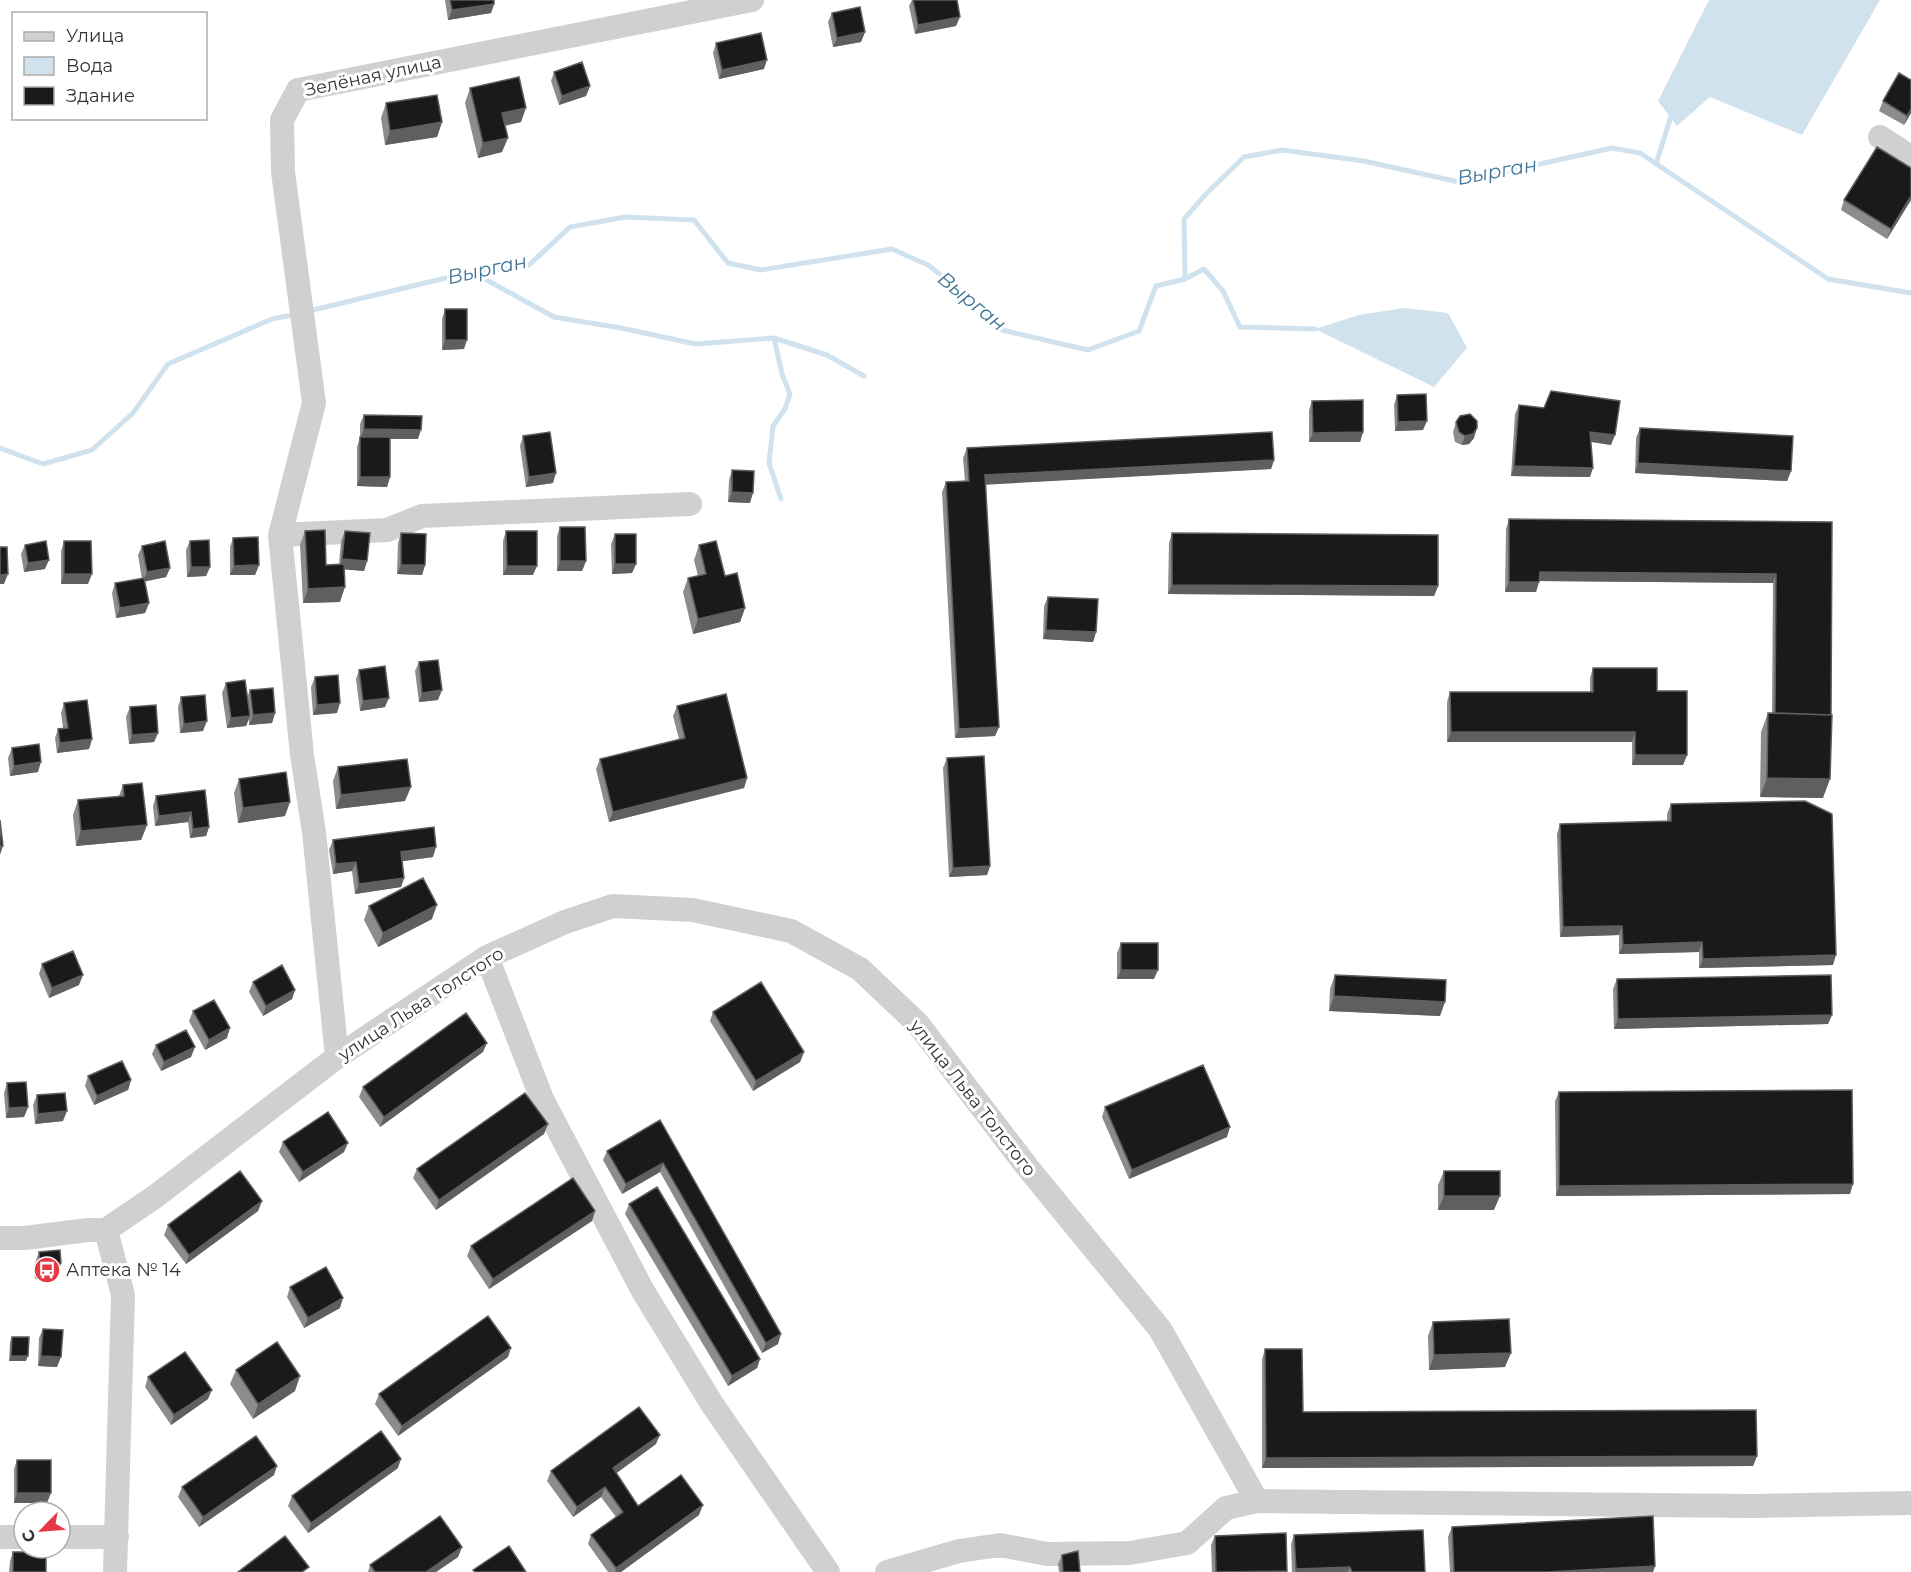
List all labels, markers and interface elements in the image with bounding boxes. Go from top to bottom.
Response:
legend [12,12,207,120]
text: Улица [66,25,124,47]
street label: Зелёная улица [303,51,443,101]
text: Вода [66,55,113,77]
text: Здание [66,85,135,107]
water label: Вырган [1455,152,1539,190]
water label: Вырган [445,249,529,289]
water label: Вырган [933,266,1011,336]
street label: улица Льва Толстого [333,942,508,1066]
street label: улица Льва Толстого [904,1014,1041,1181]
bus stop icon: Аптека № 14 [32,1255,62,1285]
place label: Аптека № 14 [66,1259,181,1281]
north arrow [12,1500,72,1560]
text: С [18,1527,40,1545]

